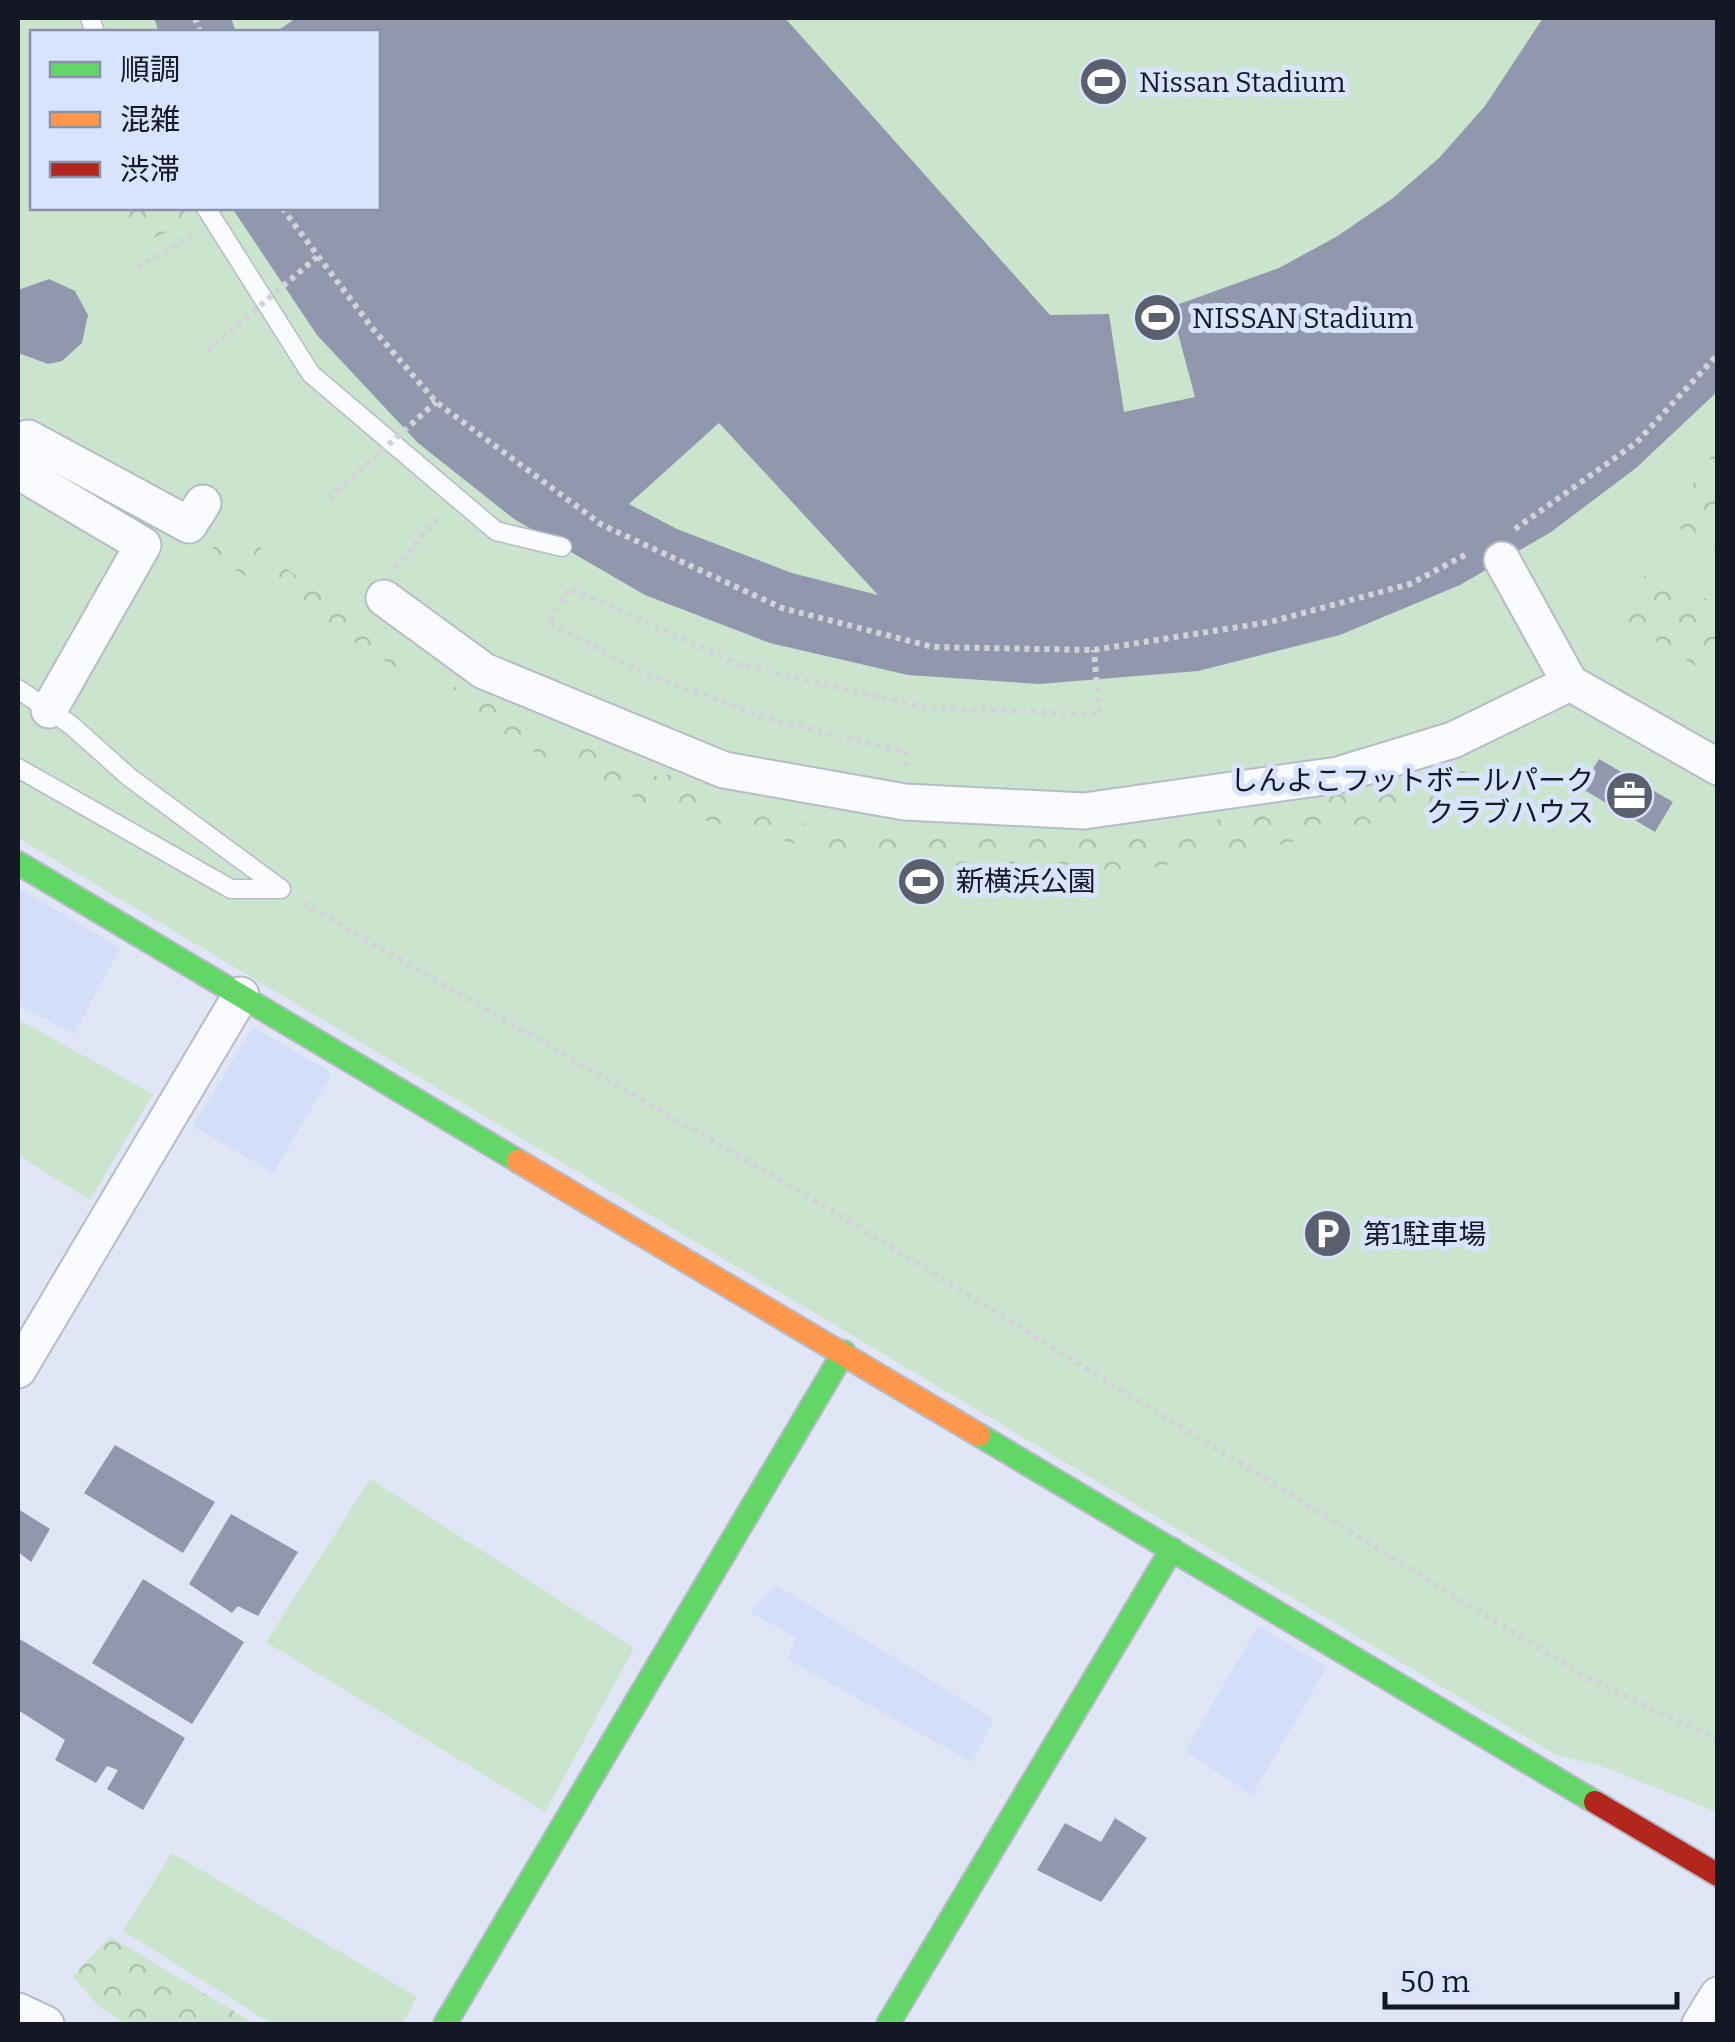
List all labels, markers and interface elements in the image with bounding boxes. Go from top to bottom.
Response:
legend [30,30,380,210]
text: 順調 [120,52,180,88]
sports icon: Nissan Stadium [1078,56,1130,108]
place label: Nissan Stadium [1139,66,1346,99]
text: 混雑 [120,102,180,138]
text: 渋滞 [120,152,180,188]
sports icon: NISSAN Stadium [1131,292,1183,344]
place label: NISSAN Stadium [1192,302,1414,335]
place label: しんよこフットボールパーク クラブハウス [1230,764,1594,829]
office icon: しんよこフットボールパーク クラブハウス [1603,770,1655,822]
sports icon: 新横浜公園 [895,855,947,907]
place label: 新横浜公園 [956,865,1096,898]
parking icon: 第1駐車場 [1302,1208,1354,1260]
place label: 第1駐車場 [1363,1218,1486,1251]
scale bar [1385,1947,1678,2009]
text: 50 m [1400,1964,1470,2000]

